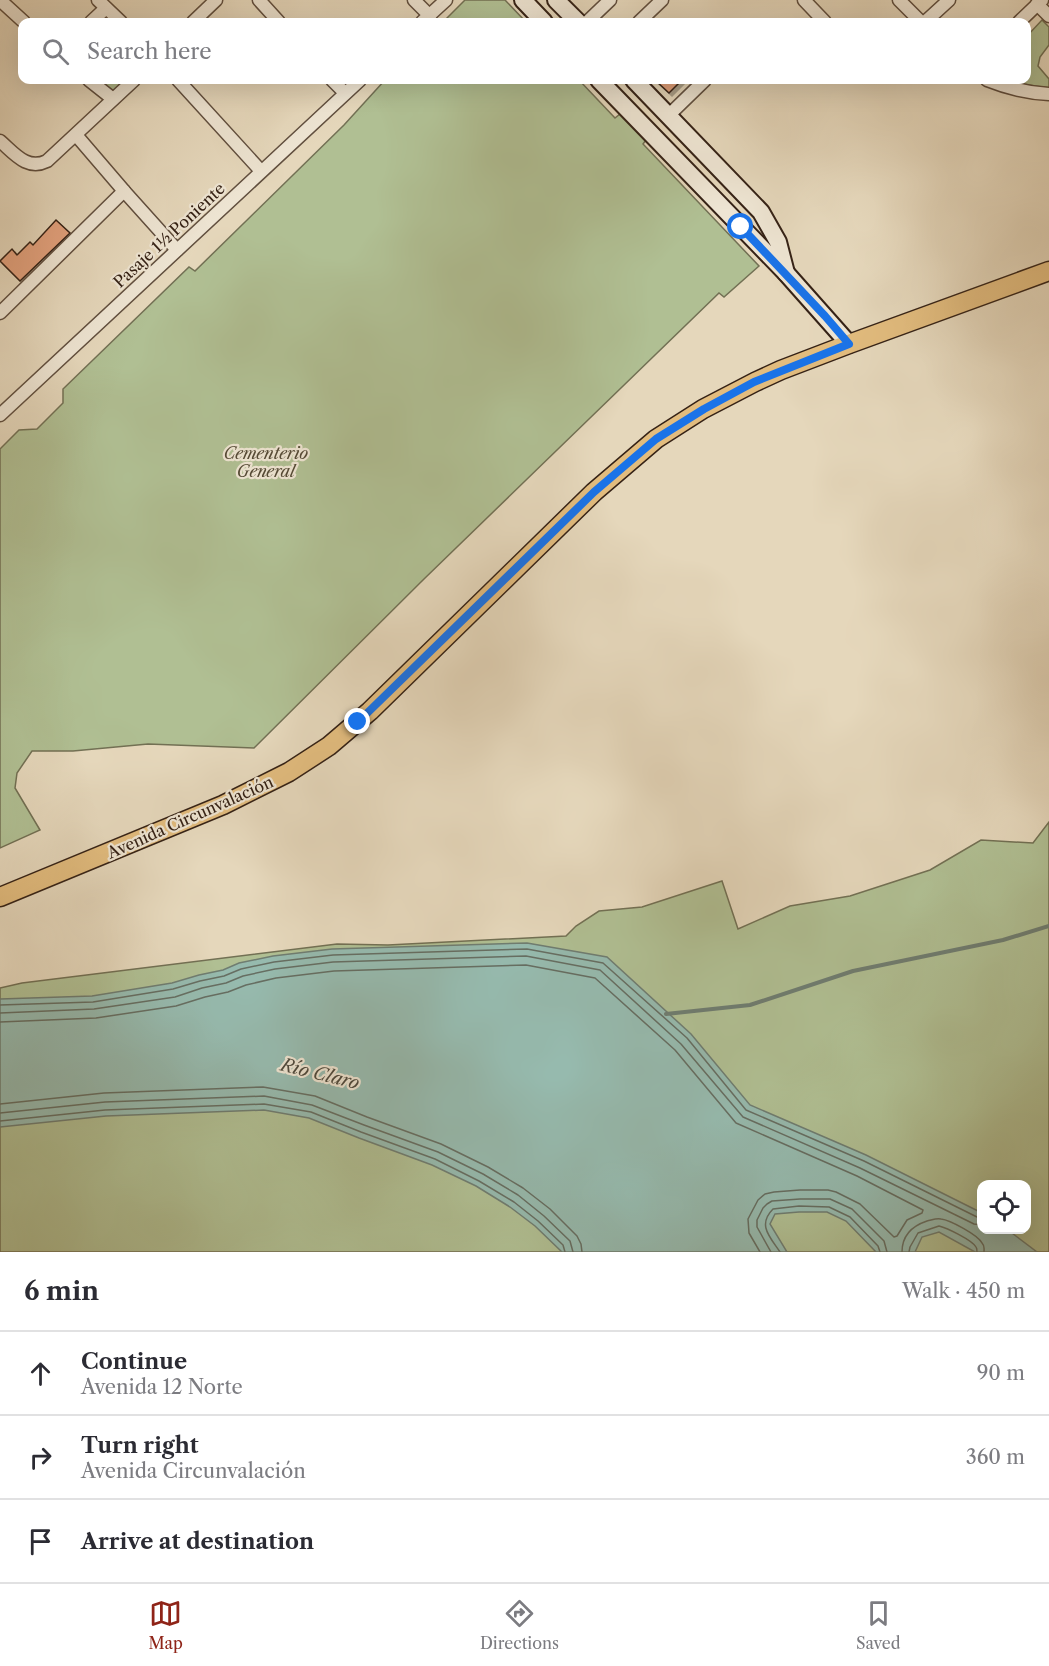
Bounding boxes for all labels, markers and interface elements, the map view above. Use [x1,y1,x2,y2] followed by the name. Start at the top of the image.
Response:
[18,18,1031,84] search box
[39,35,72,68] icon: search
[87,38,212,65] text: Search here
[109,178,229,292] street label: Pasaje 1½ Poniente
[727,213,753,239] route start
[224,443,308,481] park label: Cementerio General
[344,708,370,734] route end
[103,771,276,863] street label: Avenida Circunvalación
[277,1053,362,1094] water label: Río Claro
[977,1180,1031,1234] map controls
[977,1180,1031,1234] button: locate
[24,1275,99,1307] text: 6 min
[902,1279,1025,1303] text: Walk · 450 m
[81,1348,187,1375] text: Continue
[24,1357,57,1390] icon: ahead
[977,1361,1025,1385] text: 90 m
[81,1375,243,1399] text: Avenida 12 Norte
[81,1432,199,1459] text: Turn right
[24,1441,57,1474] icon: right
[966,1445,1025,1469] text: 360 m
[81,1459,306,1483] text: Avenida Circunvalación
[24,1525,57,1558] icon: arrive
[81,1528,314,1555] text: Arrive at destination
[149,1597,183,1653] tab: Map
[480,1597,559,1653] tab: Directions
[856,1597,900,1653] tab: Saved

